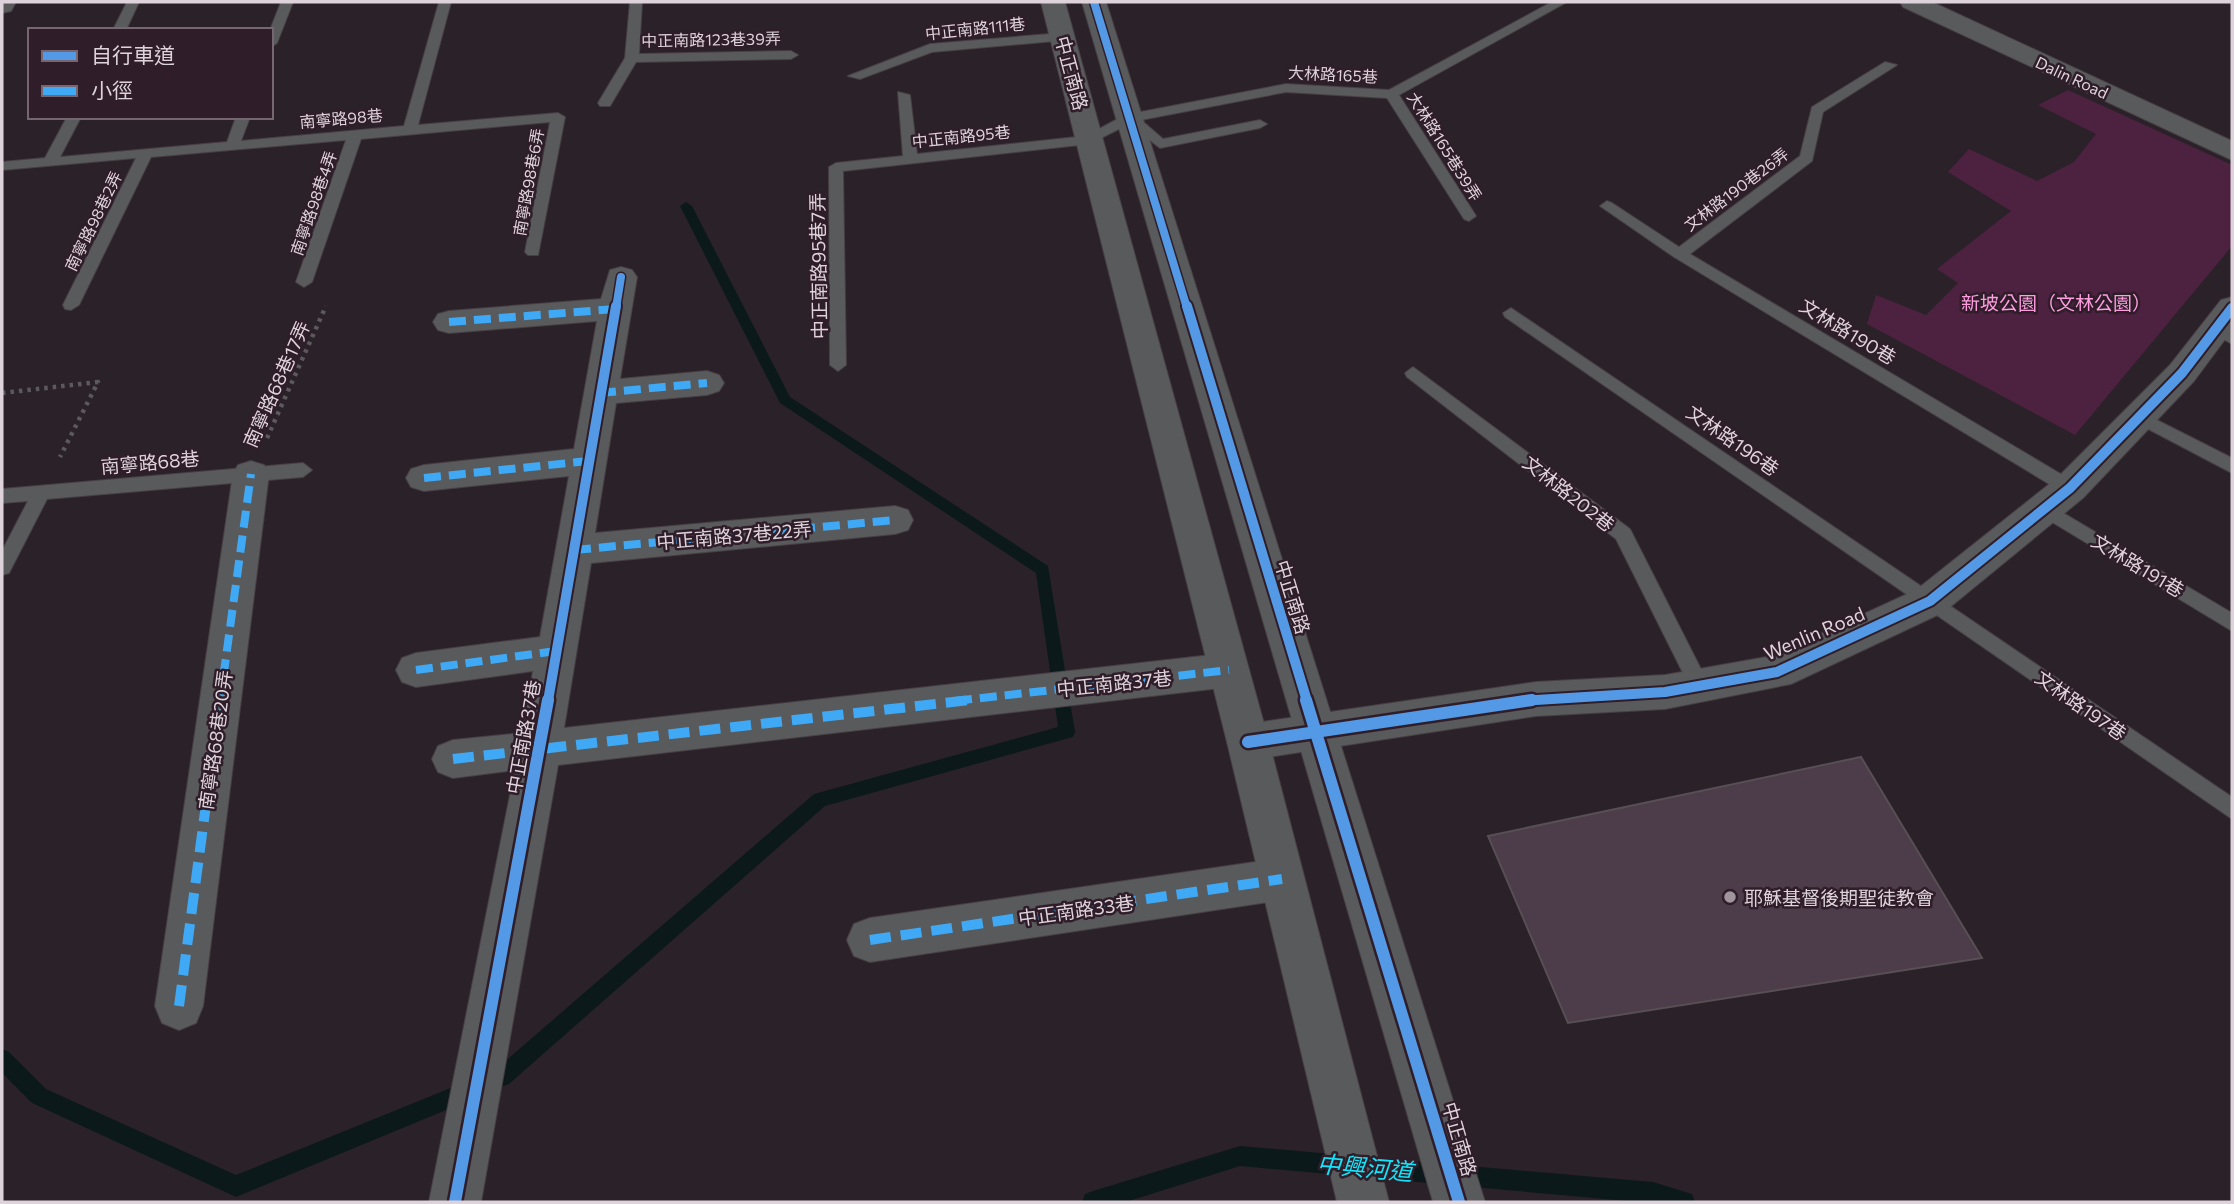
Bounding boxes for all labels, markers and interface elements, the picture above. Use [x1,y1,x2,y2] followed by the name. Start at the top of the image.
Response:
[924,13,1026,43] street label: 中正南路111巷
[28,28,273,119] legend
[641,28,781,50] street label: 中正南路123巷39弄
[1051,33,1093,113] street label: 中正南路
[91,42,175,67] text: 自行車道
[2033,52,2111,102] street label: Dalin Road
[1288,62,1378,86] street label: 大林路165巷
[91,77,133,102] text: 小徑
[1404,88,1486,204] street label: 大林路165巷39弄
[299,105,383,131] street label: 南寧路98巷
[911,121,1011,151] street label: 中正南路95巷
[509,127,547,237] street label: 南寧路98巷6弄
[1680,144,1792,234] street label: 文林路190巷26弄
[286,148,340,258] street label: 南寧路98巷4弄
[61,168,125,274] street label: 南寧路98巷2弄
[805,193,831,339] street label: 中正南路95巷7弄
[1961,291,2151,314] park label: 新坡公園（文林公園）
[1796,293,1900,369] street label: 文林路190巷
[238,317,314,451] street label: 南寧路68巷17弄
[1682,400,1784,480] street label: 文林路196巷
[100,446,200,478] street label: 南寧路68巷
[1519,450,1619,536] street label: 文林路202巷
[655,517,813,553] street label: 中正南路37巷22弄
[2088,528,2188,602] street label: 文林路191巷
[1271,557,1315,637] street label: 中正南路
[1760,601,1868,665] street label: Wenlin Road
[2031,665,2131,745] street label: 文林路197巷
[1055,666,1173,700] street label: 中正南路37巷
[194,669,236,811] street label: 南寧路68巷20弄
[502,678,544,796] street label: 中正南路37巷
[1744,886,1934,909] place label: 耶穌基督後期聖徒教會
[1722,889,1738,905] marker: 耶穌基督後期聖徒教會
[1017,890,1135,930] street label: 中正南路33巷
[1438,1099,1482,1179] street label: 中正南路
[1316,1148,1417,1186] water label: 中興河道

